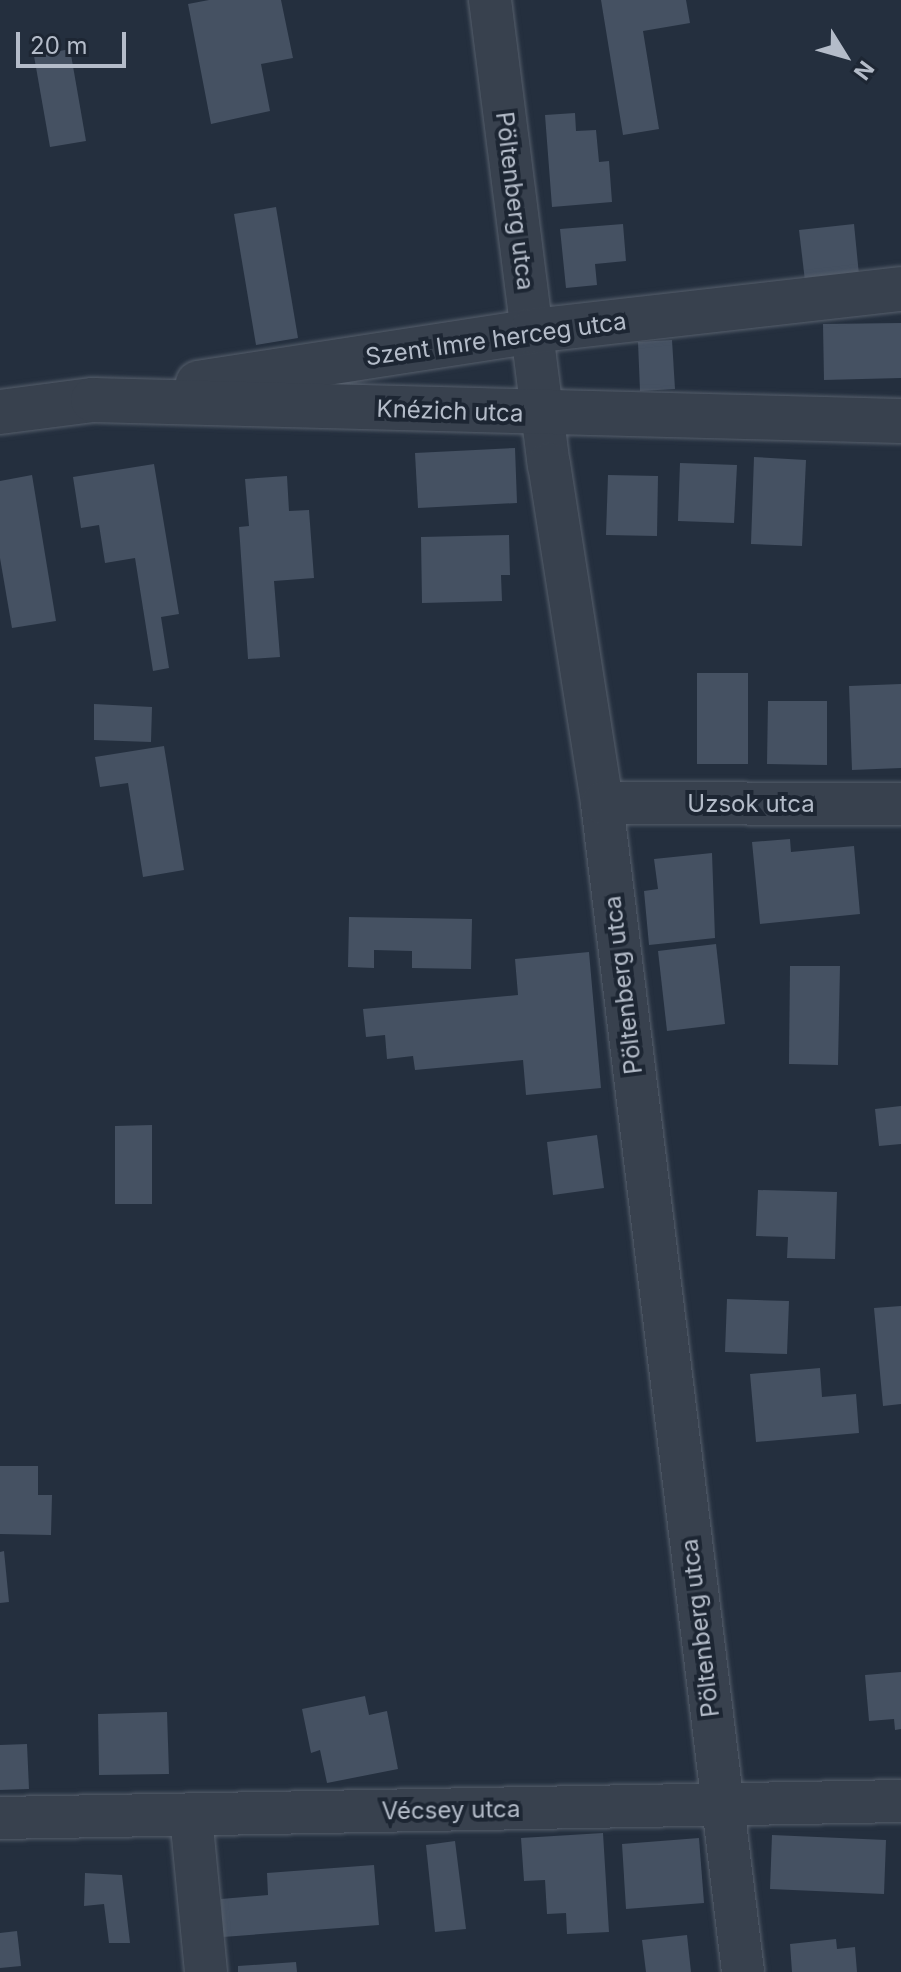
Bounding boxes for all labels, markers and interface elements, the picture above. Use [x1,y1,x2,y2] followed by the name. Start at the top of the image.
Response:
[20,16,130,66] scale bar
[805,16,885,96] north arrow
[30,31,88,60] text: 20 m
[849,56,880,85] text: N
[490,110,540,292] street label: Pöltenberg utca
[364,306,628,372] street label: Szent Imre herceg utca
[376,394,524,428] street label: Knézich utca
[687,790,815,818] street label: Uzsok utca
[598,894,648,1076] street label: Pöltenberg utca
[675,1537,725,1719] street label: Pöltenberg utca
[381,1794,521,1826] street label: Vécsey utca

